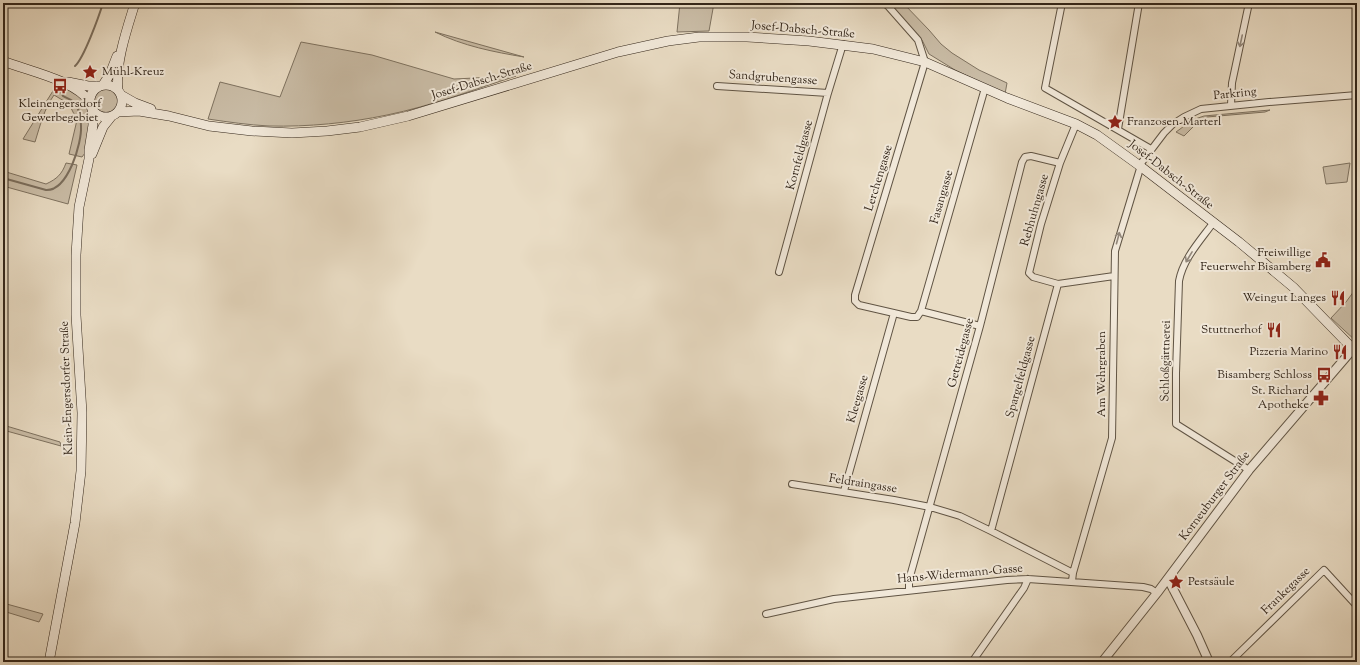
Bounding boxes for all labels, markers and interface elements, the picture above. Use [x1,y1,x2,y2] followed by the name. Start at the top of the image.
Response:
[749,16,856,44] street label: Josef-Dabsch-Straße
[1237,34,1245,47] one-way arrow
[429,57,535,105] street label: Josef-Dabsch-Straße
[81,63,99,81] place icon: Mühl-Kreuz
[102,63,165,81] place label: Mühl-Kreuz
[728,66,818,90] street label: Sandgrubengasse
[51,77,69,95] bus stop icon: Kleinengersdorf Gewerbegebiet
[1212,83,1258,105] street label: Parkring
[19,95,102,127] place label: Kleinengersdorf Gewerbegebiet
[1106,113,1124,131] place icon: Franzosen-Marterl
[1127,113,1222,131] place label: Franzosen-Marterl
[782,117,818,192] street label: Kornfeldgasse
[1124,135,1218,214] street label: Josef-Dabsch-Straße
[860,142,898,213] street label: Lerchengasse
[926,167,958,226] street label: Fasangasse
[1016,171,1054,248] street label: Rebhuhngasse
[1115,232,1122,245] one-way arrow
[1200,244,1311,276] place label: Freiwillige Feuerwehr Bisamberg
[1184,251,1192,263] one-way arrow
[1314,251,1332,269] public building icon: Freiwillige Feuerwehr Bisamberg
[1243,289,1326,307] place label: Weingut Langes
[1329,289,1347,307] restaurant icon: Weingut Langes
[943,316,979,390] street label: Getreidegasse
[1156,319,1176,402] street label: Schloßgärtnerei
[56,320,78,455] street label: Klein-Engersdorfer Straße
[1201,321,1263,339] place label: Stuttnerhof
[1265,321,1283,339] restaurant icon: Stuttnerhof
[1093,331,1111,417] street label: Am Wehrgraben
[1001,334,1041,420] street label: Spargelfeldgasse
[1249,343,1328,361] place label: Pizzeria Marino
[1331,343,1349,361] restaurant icon: Pizzeria Marino
[1217,366,1312,384] place label: Bisamberg Schloss
[1315,366,1333,384] bus stop icon: Bisamberg Schloss
[843,372,874,425] street label: Kleegasse
[1251,382,1309,414] place label: St. Richard Apotheke
[1312,389,1330,407] pharmacy icon: St. Richard Apotheke
[1175,447,1255,545] street label: Korneuburger Straße
[828,470,899,498] street label: Feldraingasse
[896,559,1024,588] street label: Hans-Widermann-Gasse
[1257,563,1315,619] street label: Frankegasse
[1167,573,1185,591] place icon: Pestsäule
[1188,573,1235,591] place label: Pestsäule

